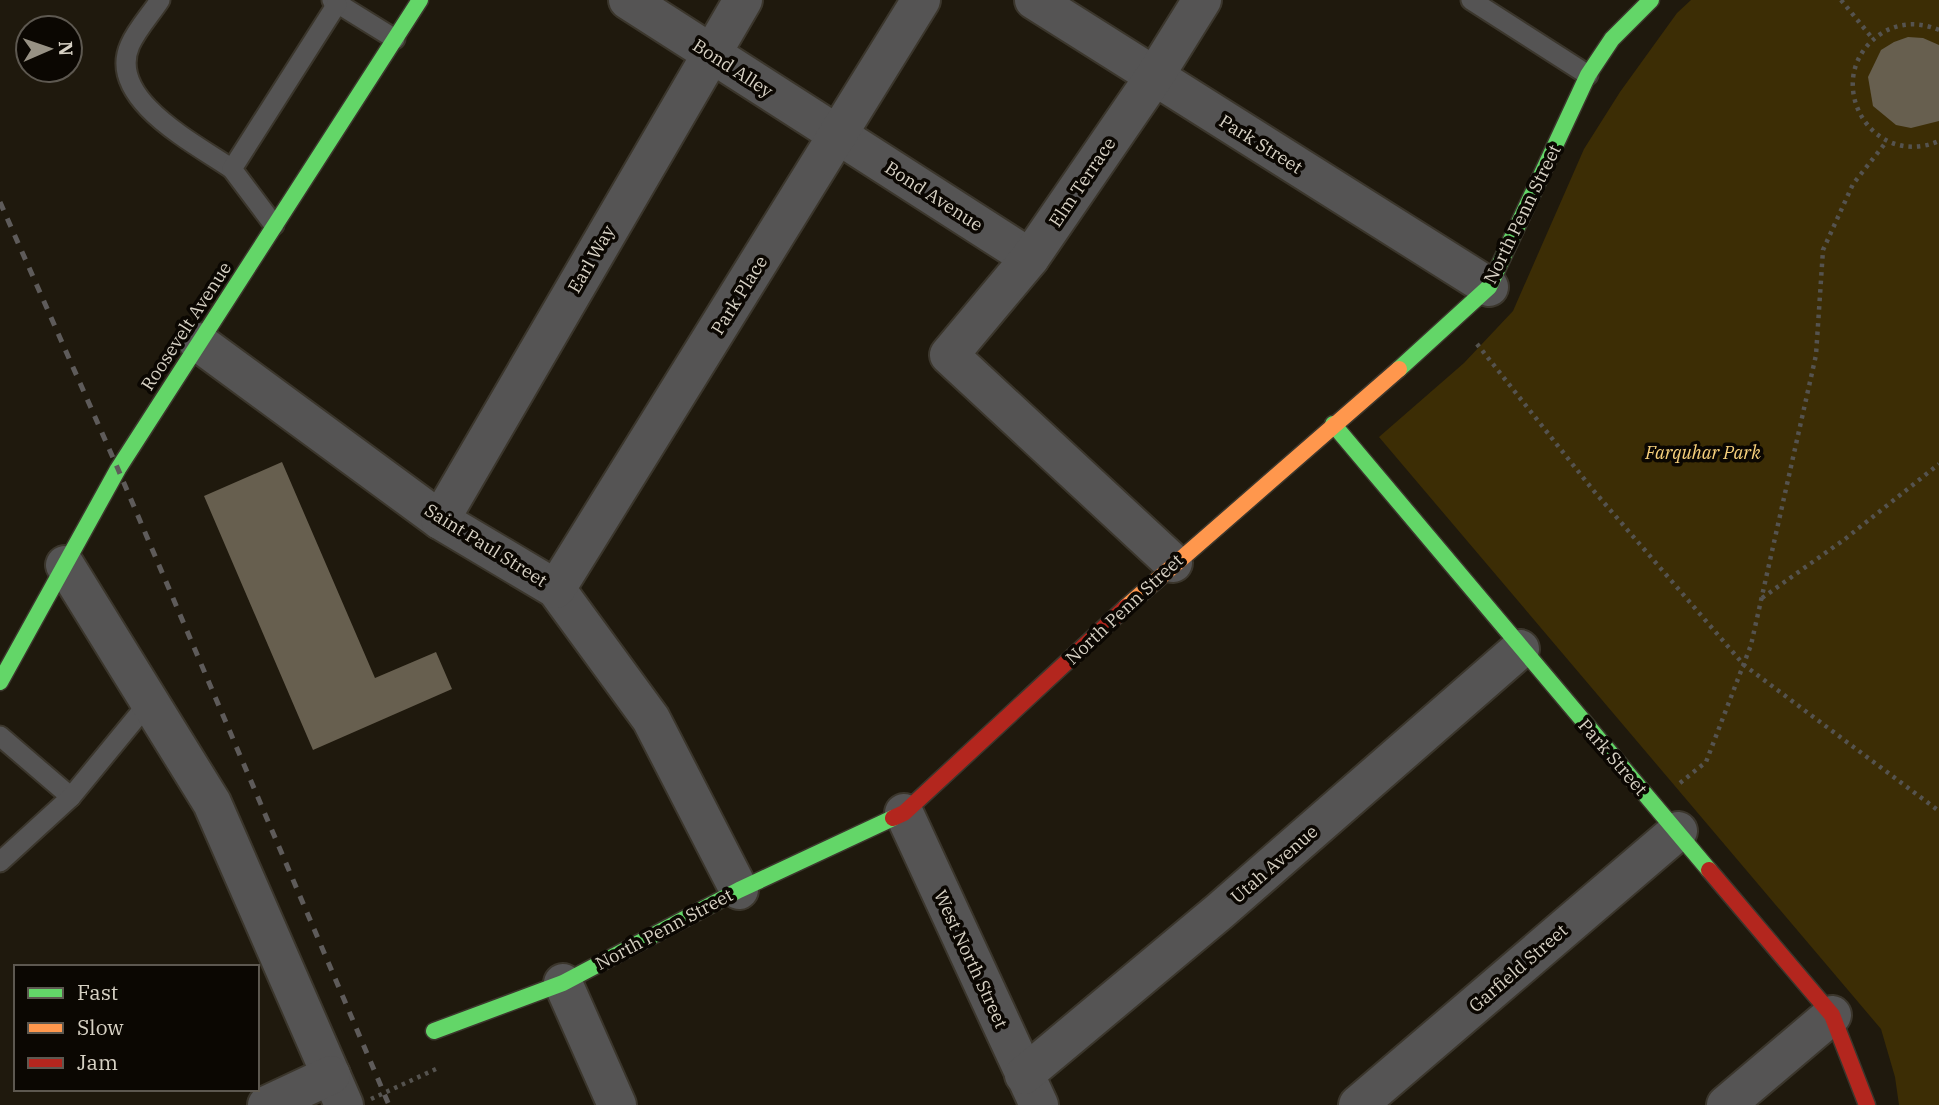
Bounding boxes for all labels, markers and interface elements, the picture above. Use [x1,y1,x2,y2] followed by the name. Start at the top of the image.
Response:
[14,14,84,84] north arrow
[689,34,778,103] street label: Bond Alley
[54,40,78,56] text: N
[1215,109,1307,179] street label: Park Street
[1044,133,1120,231] street label: Elm Terrace
[1478,141,1566,287] street label: North Penn Street
[881,156,987,236] street label: Bond Avenue
[562,221,620,297] street label: Earl Way
[706,251,772,339] street label: Park Place
[136,257,236,395] street label: Roosevelt Avenue
[1644,441,1761,464] park label: Farquhar Park
[420,498,552,592] street label: Saint Paul Street
[1060,549,1188,669] street label: North Penn Street
[1573,714,1653,800] street label: Park Street
[1226,820,1322,908] street label: Utah Avenue
[591,883,737,975] street label: North Penn Street
[929,886,1013,1032] street label: West North Street
[1464,919,1572,1017] street label: Garfield Street
[14,965,259,1091] legend
[77,978,118,1006] text: Fast
[77,1013,124,1041] text: Slow
[77,1048,118,1076] text: Jam

